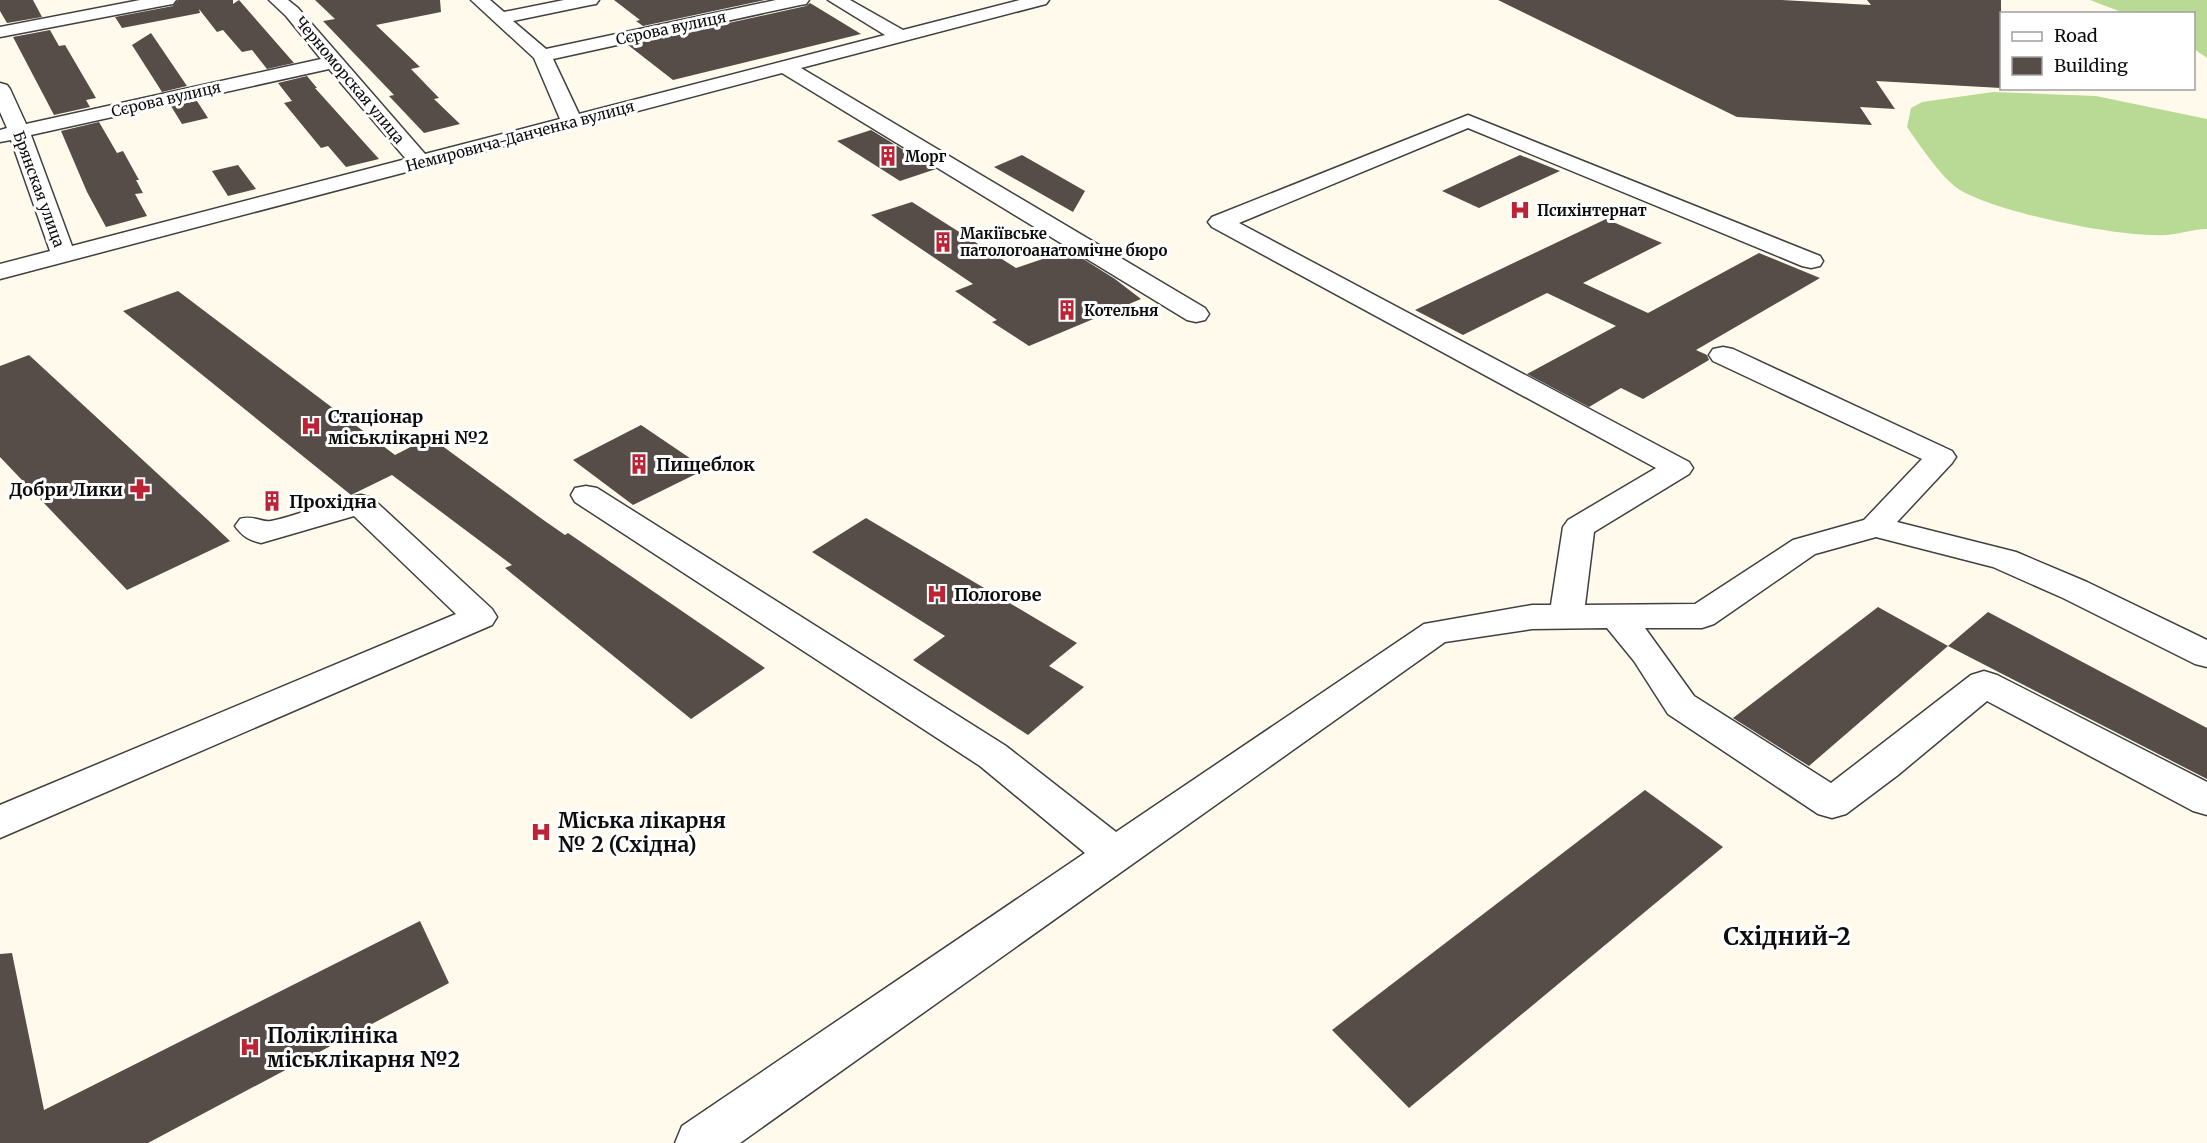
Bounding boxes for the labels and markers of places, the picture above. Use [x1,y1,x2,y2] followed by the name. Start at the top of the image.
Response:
[876,144,900,168] building icon: Морг
[905,147,946,166] place label: Морг
[1508,198,1532,222] hospital icon: Психінтернат
[1537,201,1647,220] place label: Психінтернат
[960,224,1167,260] place label: Макіївське патологоанатомічне бюро
[931,230,955,254] building icon: Макіївське патологоанатомічне бюро
[1055,298,1079,322] building icon: Котельня
[1084,301,1159,320] place label: Котельня
[328,405,488,449] place label: Стаціонар міськлікарні №2
[299,414,323,438] hospital icon: Стаціонар міськлікарні №2
[627,452,651,476] building icon: Пищеблок
[656,453,755,476] place label: Пищеблок
[128,477,152,501] pharmacy icon: Добри Лики
[9,478,123,501] place label: Добри Лики
[260,489,284,513] building icon: Прохідна
[289,490,377,513] place label: Прохідна
[925,582,949,606] hospital icon: Пологове
[954,583,1042,606] place label: Пологове
[558,807,726,858] place label: Міська лікарня № 2 (Східна)
[529,820,553,844] hospital icon: Міська лікарня № 2 (Східна)
[267,1022,460,1073] place label: Поліклініка міськлікарня №2
[238,1035,262,1059] hospital icon: Поліклініка міськлікарня №2

